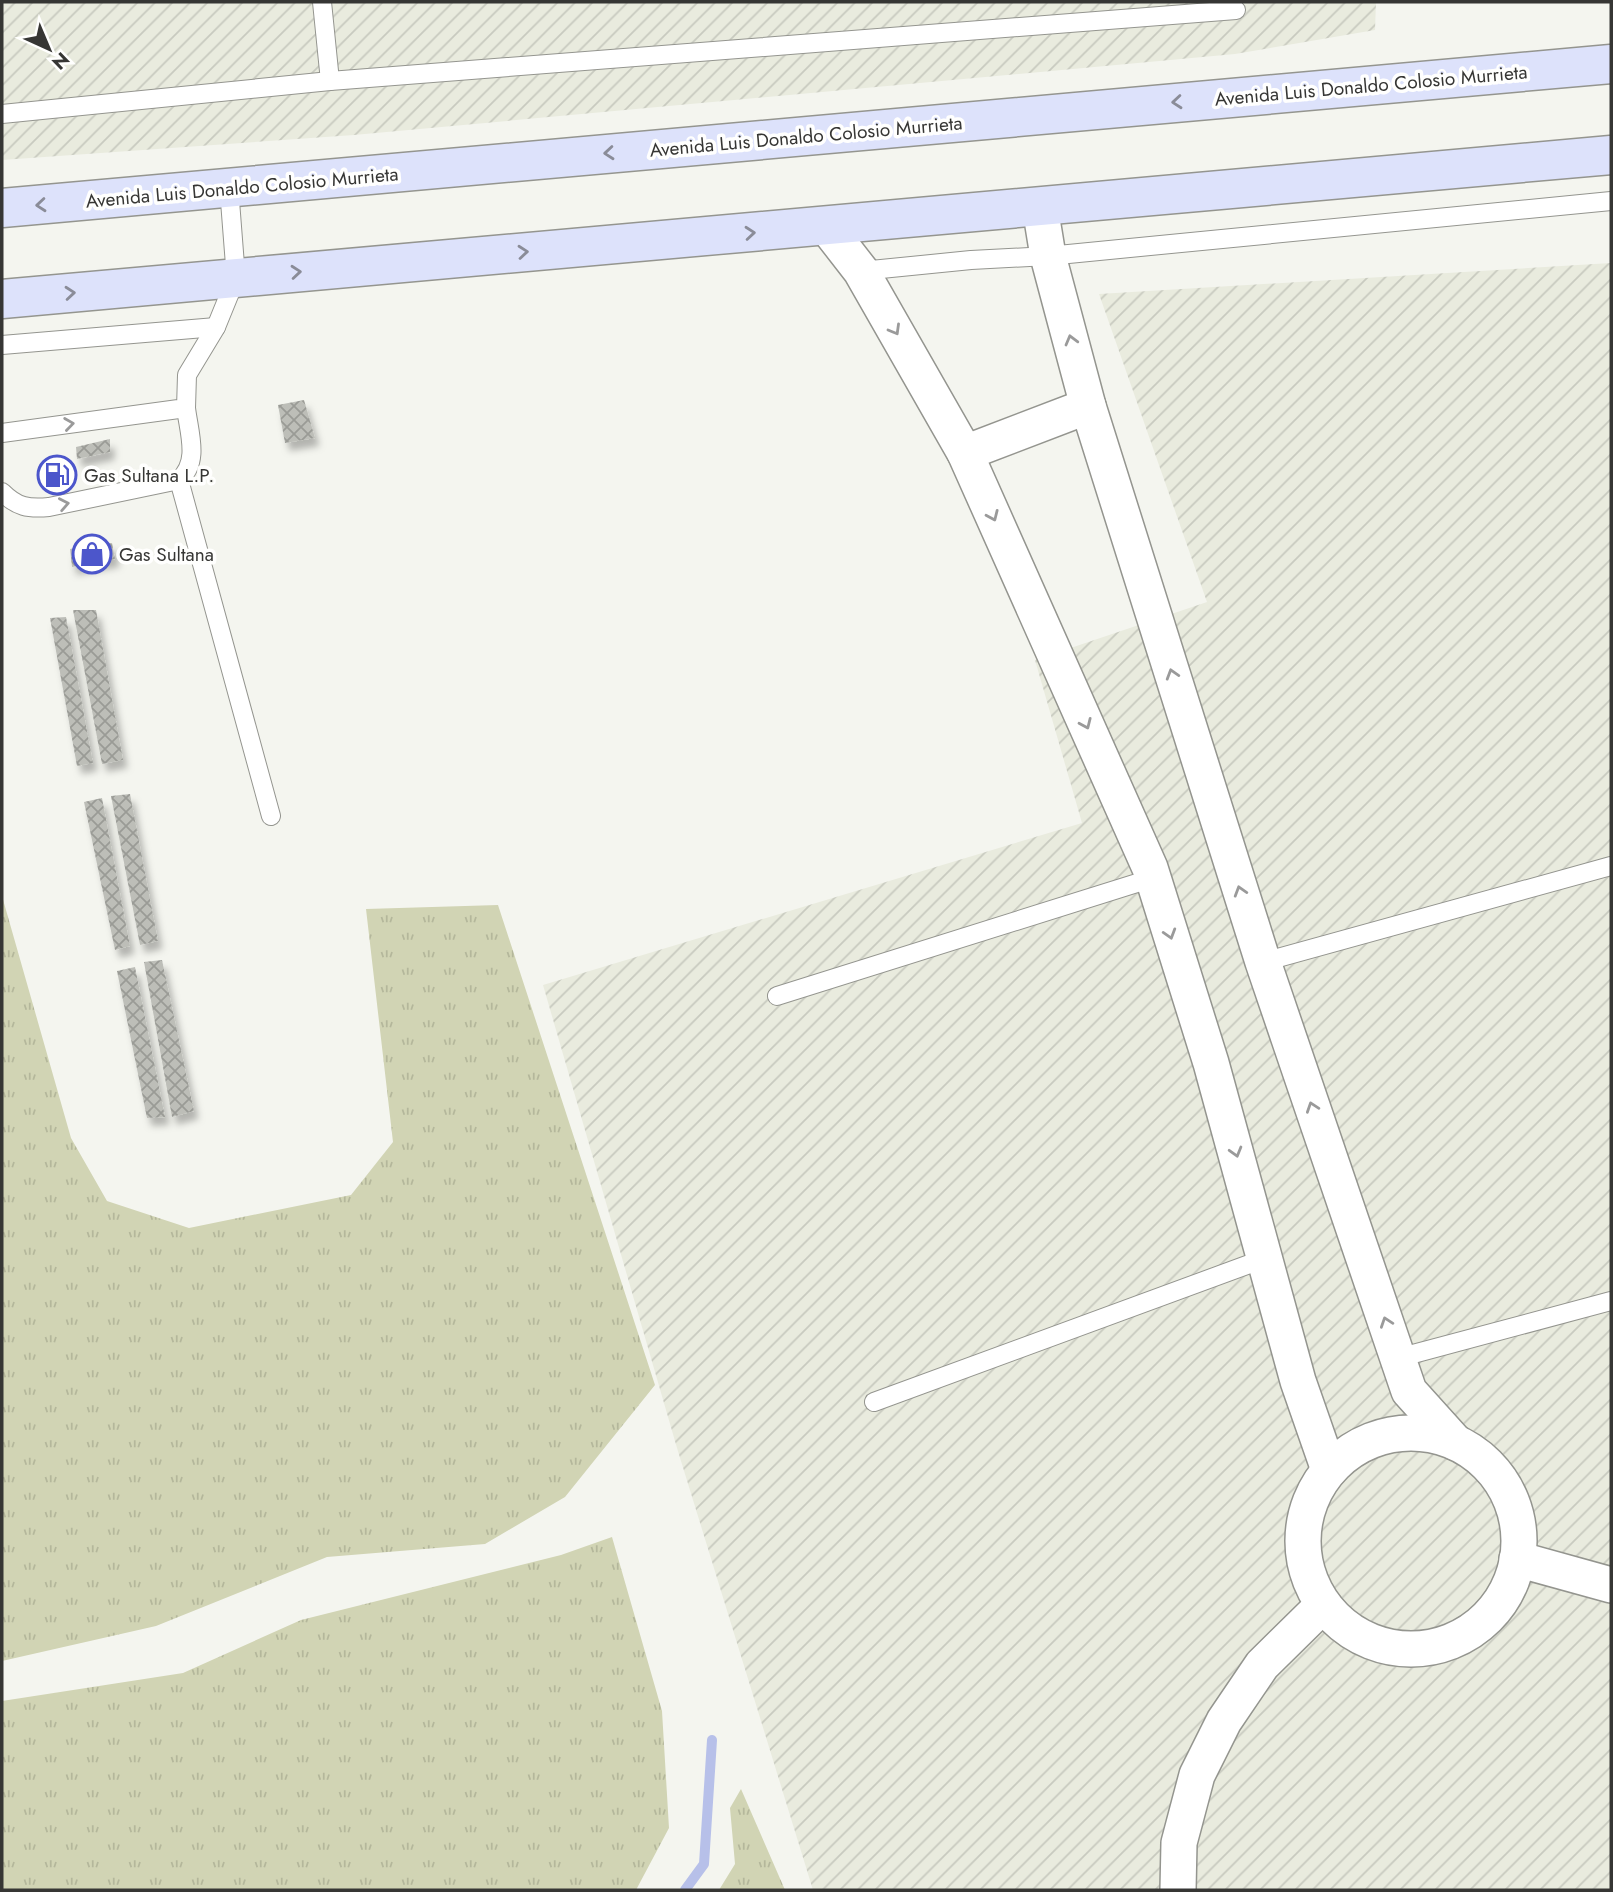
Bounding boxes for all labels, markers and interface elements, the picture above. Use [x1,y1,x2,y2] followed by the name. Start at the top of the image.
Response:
[14,14,84,84] north arrow
[46,46,75,76] text: N
[1214,58,1529,113] street label: Avenida Luis Donaldo Colosio Murrieta
[1171,94,1182,109] one-way arrow
[649,109,964,164] street label: Avenida Luis Donaldo Colosio Murrieta
[603,145,614,160] one-way arrow
[85,160,400,215] street label: Avenida Luis Donaldo Colosio Murrieta
[35,197,46,212] one-way arrow
[744,225,755,240] one-way arrow
[518,245,529,260] one-way arrow
[291,265,302,280] one-way arrow
[65,286,76,301] one-way arrow
[887,322,900,335] one-way arrow
[1064,334,1079,346] one-way arrow
[63,417,75,432] one-way arrow
[36,454,78,496] fuel station icon: Gas Sultana L.P.
[84,462,214,489] place label: Gas Sultana L.P.
[58,498,70,513] one-way arrow
[985,509,999,521] one-way arrow
[71,533,113,575] shop icon: Gas Sultana
[119,541,214,568] place label: Gas Sultana
[1166,668,1180,680] one-way arrow
[1078,716,1092,729] one-way arrow
[1233,885,1248,897] one-way arrow
[1162,928,1177,940] one-way arrow
[1306,1101,1320,1113] one-way arrow
[1228,1146,1242,1158] one-way arrow
[1380,1316,1394,1328] one-way arrow

